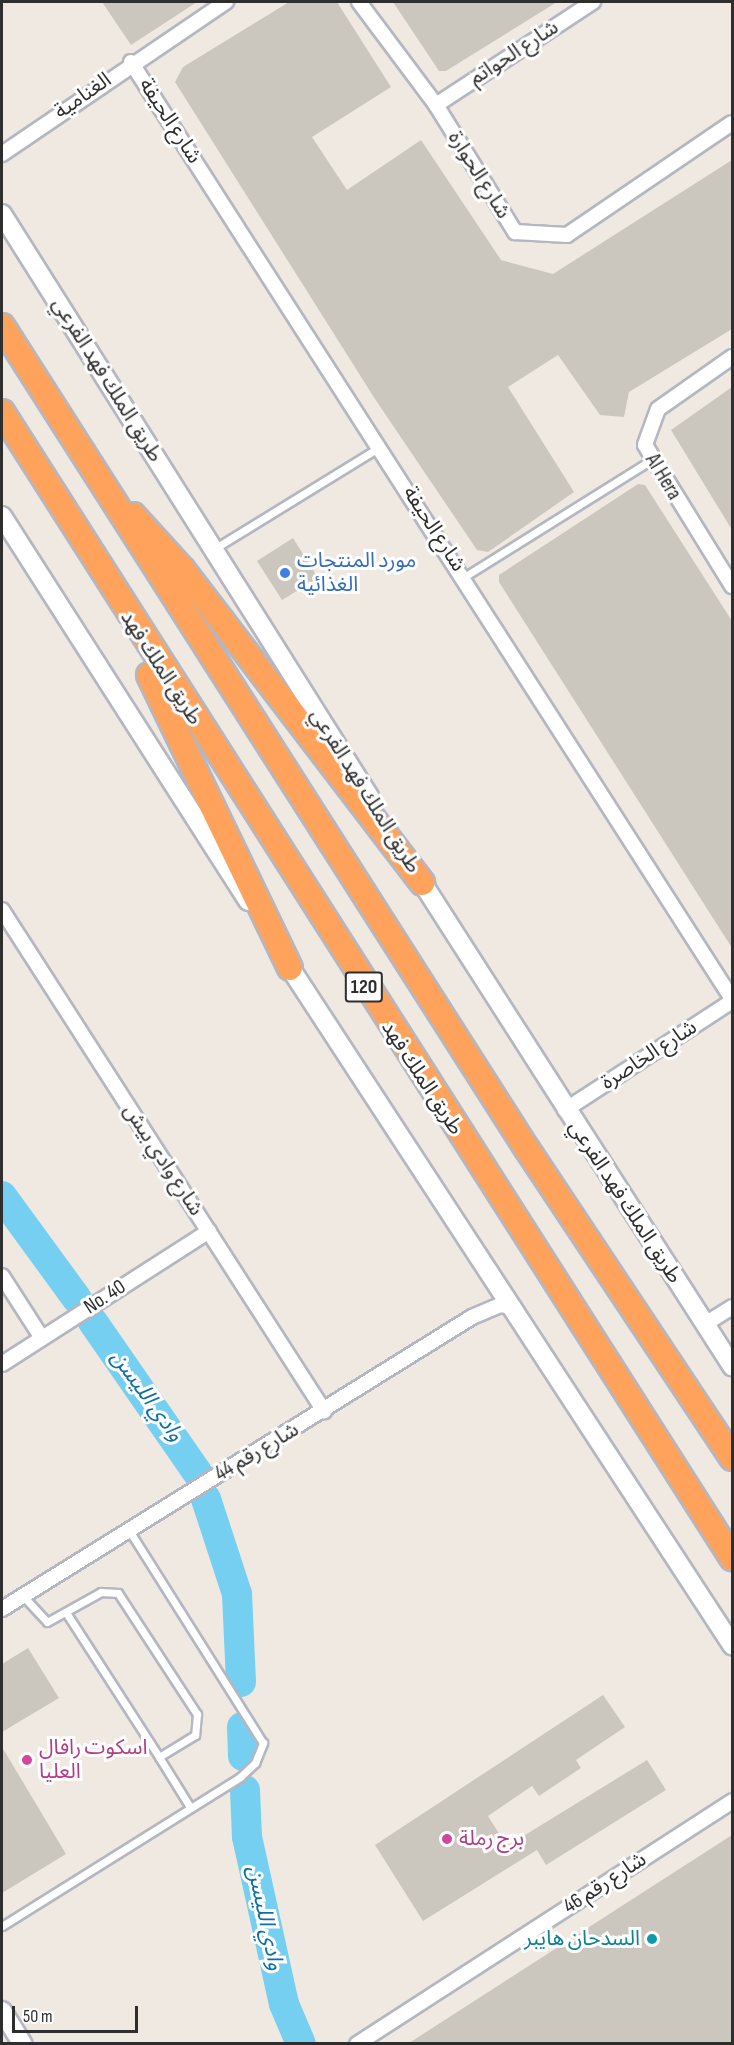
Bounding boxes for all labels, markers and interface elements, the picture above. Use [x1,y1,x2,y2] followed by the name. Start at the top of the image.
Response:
[465,15,563,91] street label: شارع الحواتم
[50,67,116,125] street label: الغنامية
[133,74,207,168] street label: شارع الحيفة
[442,127,516,223] street label: شارع الحوارة
[46,293,168,467] street label: طريق الملك فهد الفرعي
[639,449,687,505] street label: Al Hera
[397,482,471,576] street label: شارع الحيفة
[297,548,416,598] place label: مورد المنتجات الغذائية
[278,566,292,580] marker: مورد المنتجات الغذائية
[115,606,207,730] street label: طريق الملك فهد
[304,704,426,878] street label: طريق الملك فهد الفرعي
[344,970,384,1004] road number: 120
[596,1015,702,1095] street label: شارع الخاصرة
[376,1016,468,1140] street label: طريق الملك فهد
[118,1099,208,1221] street label: شارع وادي بيش
[563,1116,687,1288] street label: طريق الملك فهد الفرعي
[79,1274,131,1320] street label: No. 40
[105,1345,189,1447] water label: وادي الليسن
[210,1417,304,1487] street label: شارع رقم 44
[39,1735,148,1785] place label: اسكوت رافال العليا
[20,1753,34,1767] marker: اسكوت رافال العليا
[459,1826,524,1852] place label: برج رملة
[440,1832,454,1846] marker: برج رملة
[559,1847,651,1919] street label: شارع رقم 46
[241,1863,289,1973] water label: وادي الليسن
[524,1926,640,1952] place label: السدحان هايبر
[645,1932,659,1946] marker: السدحان هايبر
[15,1994,141,2032] scale bar
[23,2006,53,2027] text: 50 m

